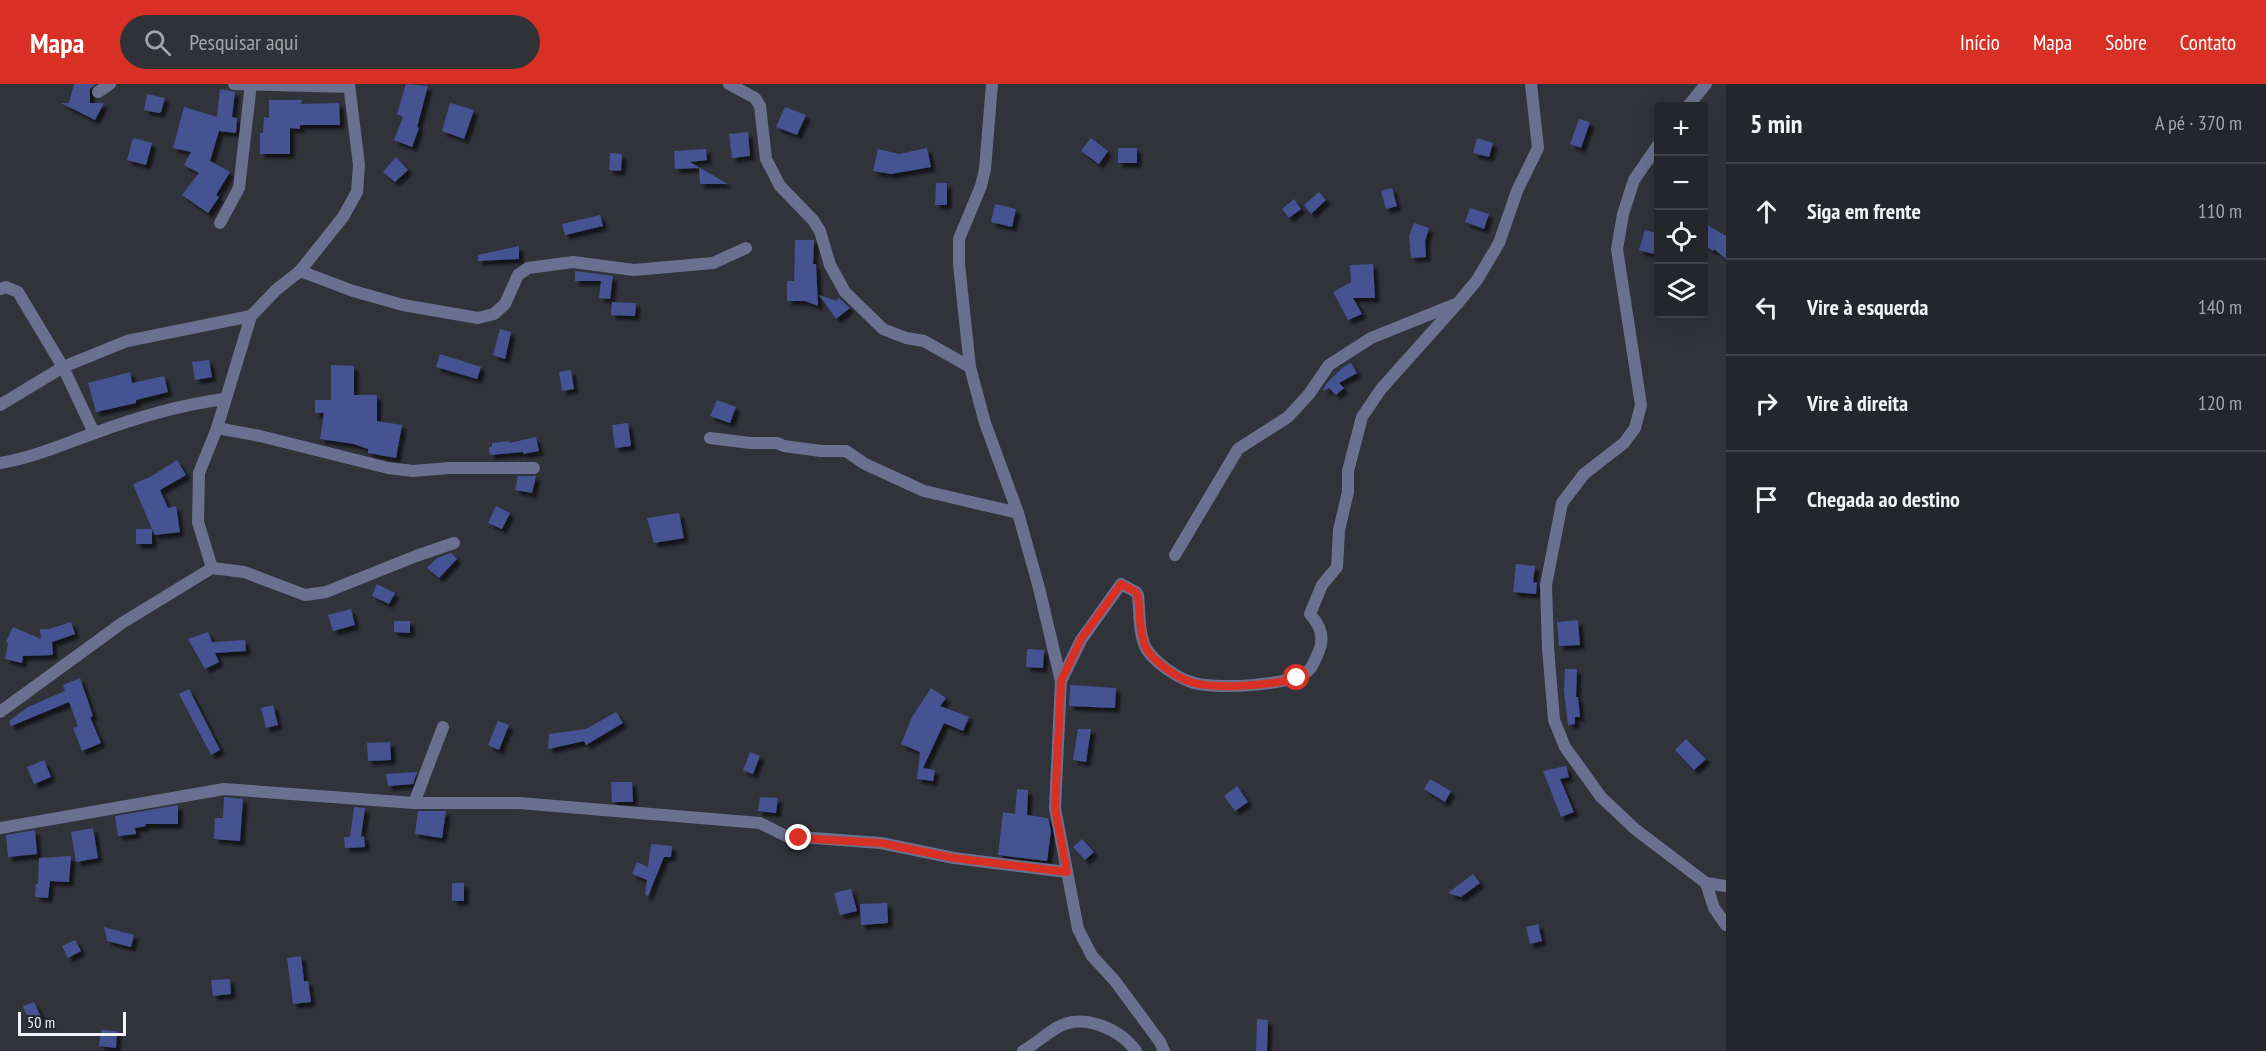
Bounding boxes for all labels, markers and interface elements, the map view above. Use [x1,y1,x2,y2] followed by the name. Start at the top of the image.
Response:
[120,15,540,69] search box
[30,24,84,61] text: Mapa
[141,26,174,59] icon: search
[189,28,298,56] text: Pesquisar aqui
[1960,29,2000,56] text: Início
[2033,29,2072,56] text: Mapa
[2105,29,2147,56] text: Sobre
[2180,29,2236,56] text: Contato
[1654,102,1708,318] map controls
[1654,102,1708,156] button: +
[1750,107,1803,140] text: 5 min
[2155,110,2242,136] text: A pé · 370 m
[1654,156,1708,210] button: −
[1750,195,1783,228] icon: ahead
[1807,197,1921,225] text: Siga em frente
[2198,198,2242,224] text: 110 m
[1654,210,1708,264] button: locate
[1654,264,1708,318] button: layers
[1750,291,1783,324] icon: left
[1807,293,1928,321] text: Vire à esquerda
[2198,294,2242,320] text: 140 m
[1750,387,1783,420] icon: right
[1807,389,1908,417] text: Vire à direita
[2198,390,2242,416] text: 120 m
[1750,483,1783,516] icon: arrive
[1807,485,1960,513] text: Chegada ao destino
[1283,664,1309,690] route start
[785,824,811,850] route end
[18,1009,126,1036] scale bar
[27,1012,55,1032] text: 50 m

